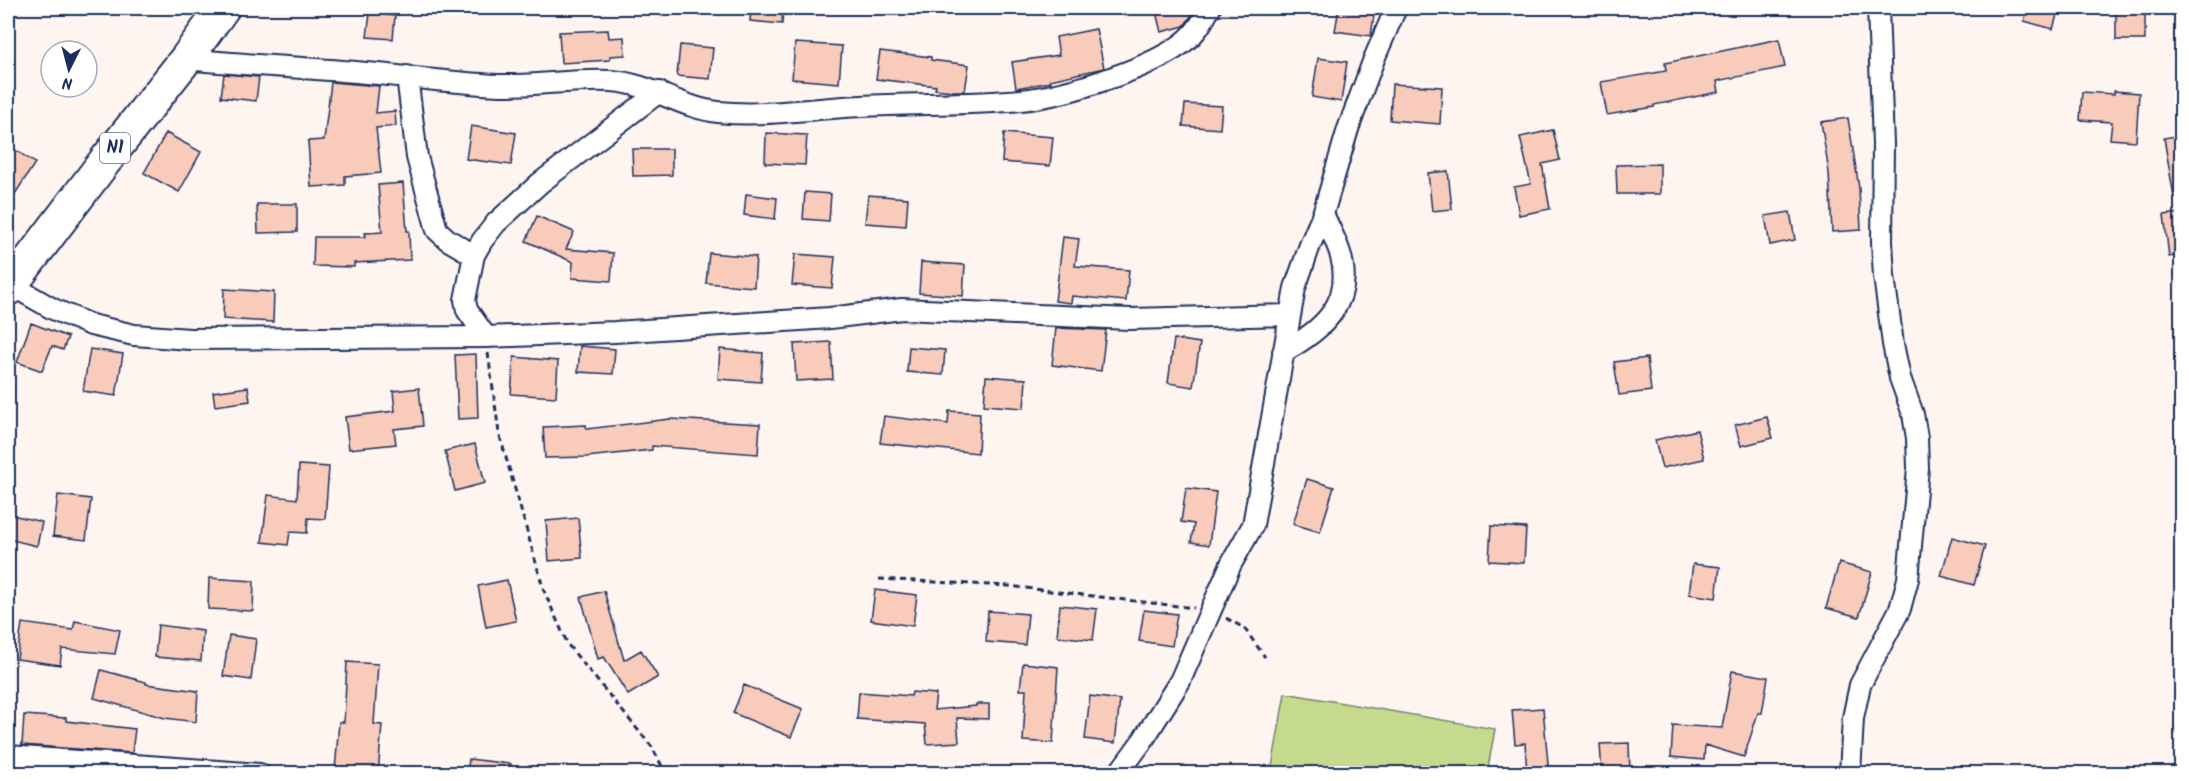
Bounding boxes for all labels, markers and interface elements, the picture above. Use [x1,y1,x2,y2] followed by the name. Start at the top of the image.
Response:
[39,39,99,99] north arrow
[61,69,74,95] text: N
[100,133,130,163] road number: N1

